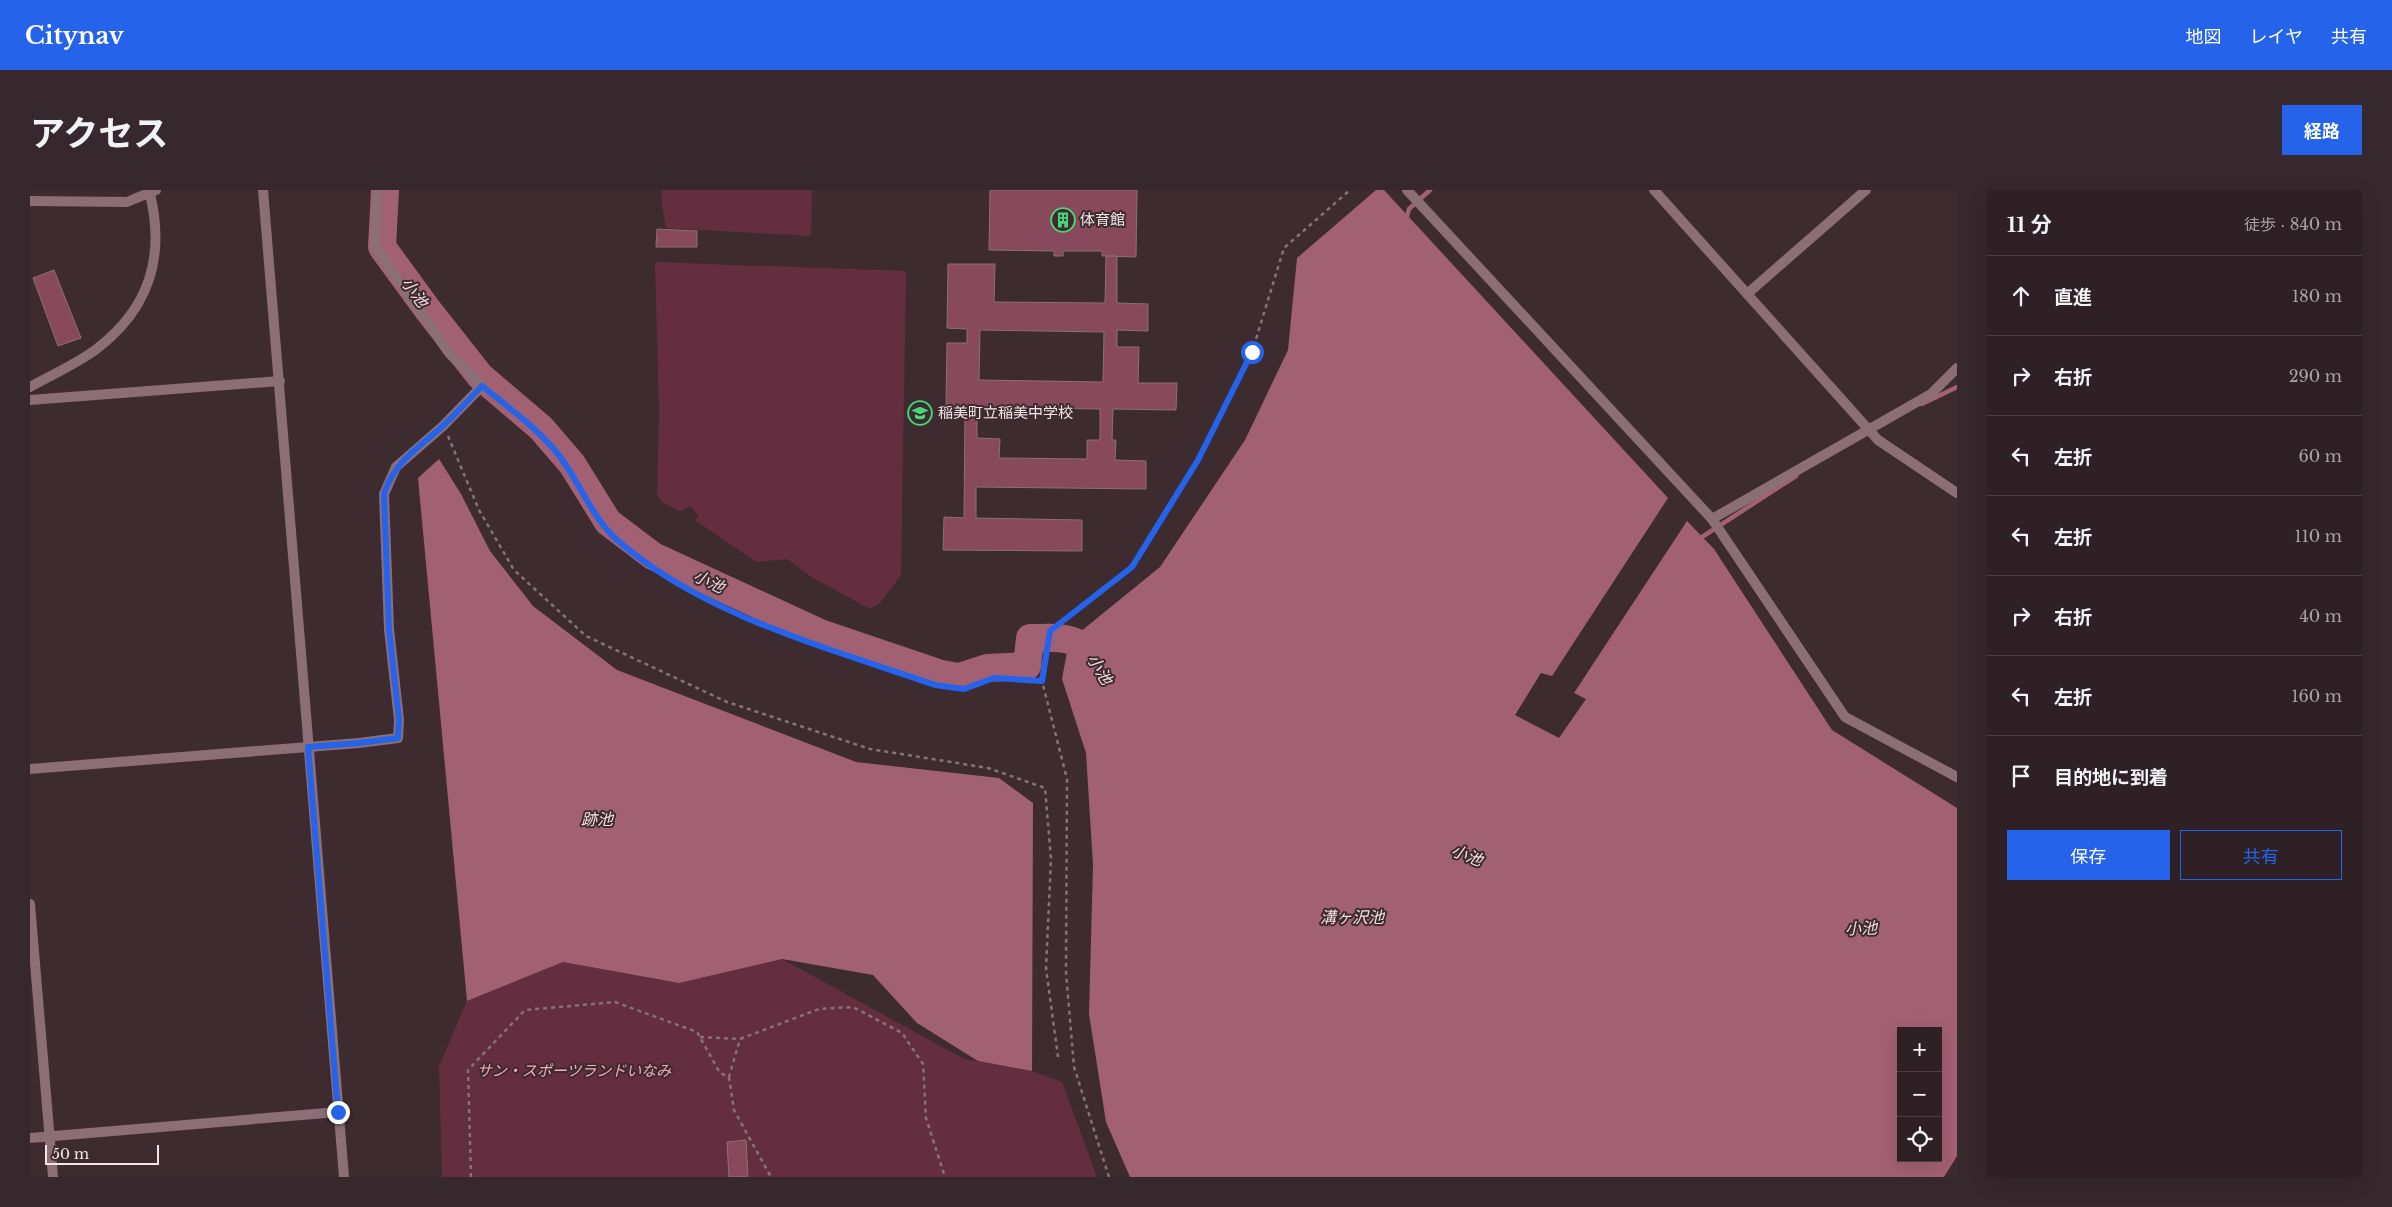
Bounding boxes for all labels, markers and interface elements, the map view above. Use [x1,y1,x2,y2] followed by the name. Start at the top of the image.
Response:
[25,21,124,50] text: Citynav
[2186,26,2222,48] text: 地図
[2250,26,2303,48] text: レイヤ
[2331,26,2367,48] text: 共有
[2282,105,2362,155] button: 経路
[30,112,168,155] text: アクセス
[1050,207,1076,233] building icon: 体育館
[1080,210,1125,229] place label: 体育館
[2007,212,2052,238] text: 11 分
[2244,214,2342,234] text: 徒歩 · 840 m
[398,273,434,312] water label: 小池
[2007,282,2035,310] icon: ahead
[2054,286,2092,309] text: 直進
[2292,286,2342,306] text: 180 m
[1241,341,1264,364] route start
[2007,362,2035,390] icon: right
[2054,366,2092,389] text: 右折
[2289,366,2342,386] text: 290 m
[907,400,933,426] school or university icon: 稲美町立稲美中学校
[938,403,1073,422] place label: 稲美町立稲美中学校
[2007,442,2035,470] icon: left
[2054,446,2092,469] text: 左折
[2299,446,2342,466] text: 60 m
[2007,522,2035,550] icon: left
[2054,526,2092,549] text: 左折
[2295,526,2342,546] text: 110 m
[690,565,730,598] water label: 小池
[2007,602,2035,630] icon: right
[2054,606,2092,629] text: 右折
[2299,606,2342,626] text: 40 m
[1083,650,1118,690] water label: 小池
[2007,682,2035,710] icon: left
[2054,686,2092,709] text: 左折
[2291,686,2342,706] text: 160 m
[2007,762,2035,790] icon: arrive
[2054,766,2168,789] text: 目的地に到着
[581,809,615,829] water label: 跡池
[2007,830,2170,880] button: 保存
[2180,830,2342,880] button: 共有
[1448,840,1487,871] water label: 小池
[1320,907,1386,927] water label: 溝ヶ沢池
[1845,917,1879,939] water label: 小池
[1897,1027,1942,1162] map controls
[1897,1027,1942,1072] button: +
[477,1061,672,1080] park label: サン・スポーツランドいなみ
[1897,1072,1942,1117] button: −
[327,1101,350,1124] route end
[1897,1117,1942,1162] button: locate
[45,1142,159,1165] scale bar
[52,1145,89,1163] text: 50 m

